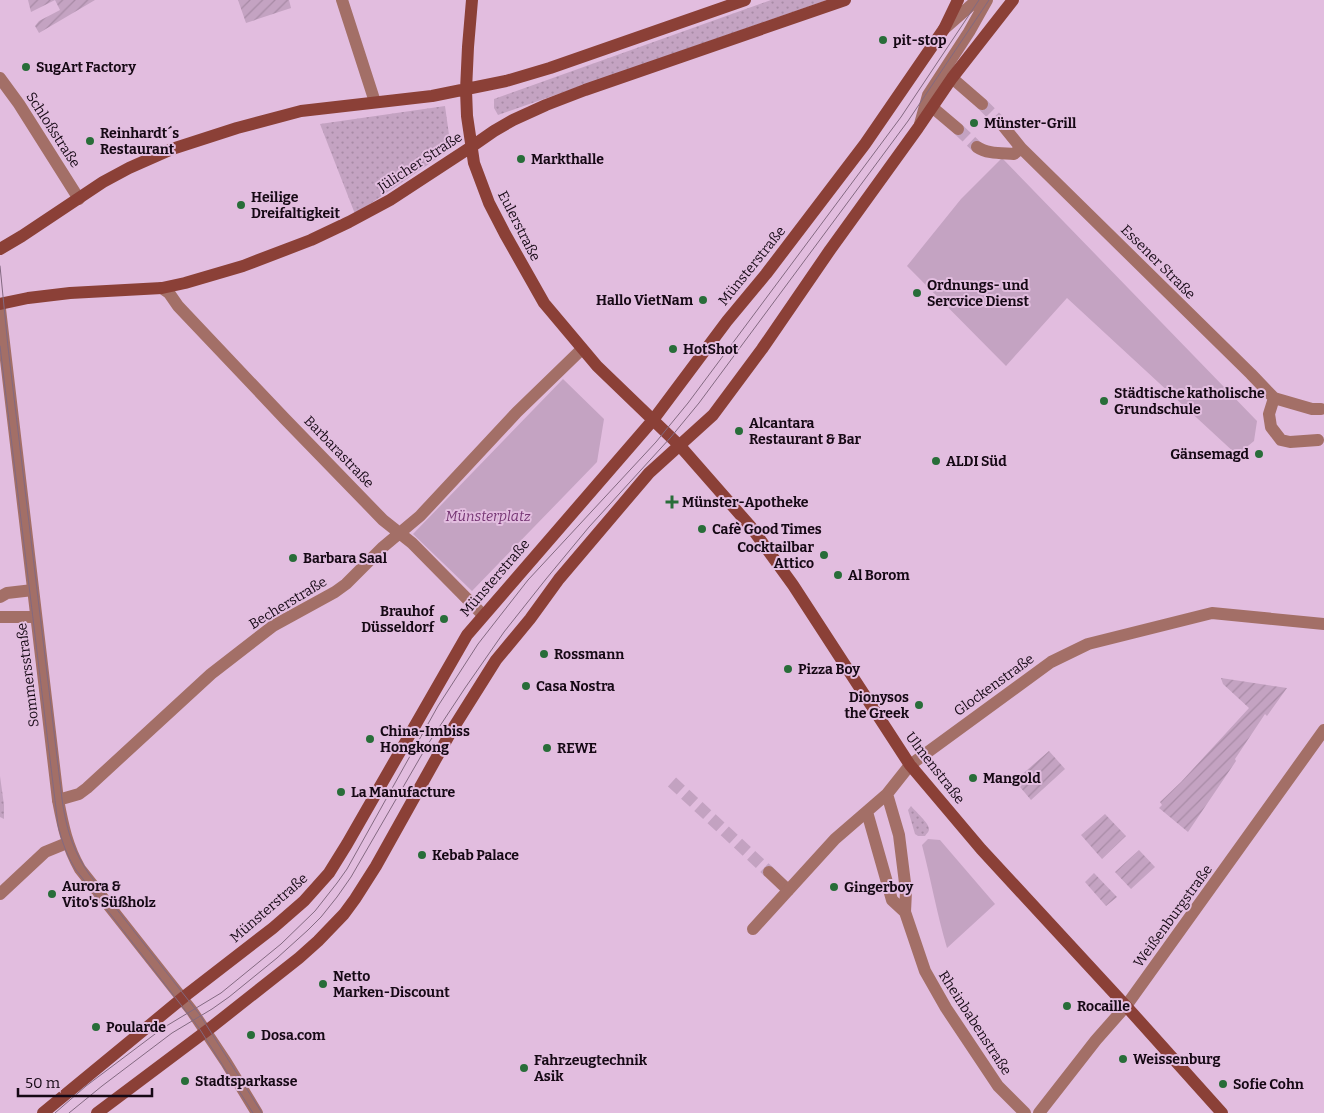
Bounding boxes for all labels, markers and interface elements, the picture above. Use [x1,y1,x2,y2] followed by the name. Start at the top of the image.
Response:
[893,32,947,49] place label: pit-stop
[877,34,889,46] marker: pit-stop
[36,59,136,76] place label: SugArt Factory
[20,61,32,73] marker: SugArt Factory
[22,89,84,171] street label: Schloßstraße
[984,115,1077,132] place label: Münster-Grill
[968,117,980,129] marker: Münster-Grill
[100,125,179,158] place label: Reinhardt´s Restaurant
[374,128,465,196] street label: Jülicher Straße
[84,135,96,147] marker: Reinhardt´s Restaurant
[531,151,604,168] place label: Markthalle
[515,153,527,165] marker: Markthalle
[494,188,544,264] street label: Eulerstraße
[251,189,341,222] place label: Heilige Dreifaltigkeit
[235,199,247,211] marker: Heilige Dreifaltigkeit
[1117,221,1199,303] street label: Essener Straße
[715,223,789,309] street label: Münsterstraße
[927,277,1029,310] place label: Ordnungs- und Sercvice Dienst
[911,287,923,299] marker: Ordnungs- und Sercvice Dienst
[596,292,694,309] place label: Hallo VietNam
[697,294,709,306] marker: Hallo VietNam
[683,341,739,358] place label: HotShot
[667,343,679,355] marker: HotShot
[1114,385,1265,418] place label: Städtische katholische Grundschule
[1098,395,1110,407] marker: Städtische katholische Grundschule
[300,413,378,491] street label: Barbarastraße
[749,415,862,448] place label: Alcantara Restaurant & Bar
[733,425,745,437] marker: Alcantara Restaurant & Bar
[1170,446,1250,463] place label: Gänsemagd
[1253,448,1265,460] marker: Gänsemagd
[946,453,1007,470] place label: ALDI Süd
[930,455,942,467] marker: ALDI Süd
[682,494,809,511] place label: Münster-Apotheke
[666,496,678,508] marker: Münster-Apotheke
[446,508,531,525] park label: Münsterplatz
[712,521,822,538] place label: Cafè Good Times
[696,523,708,535] marker: Cafè Good Times
[457,536,533,620] street label: Münsterstraße
[737,539,814,572] place label: Cocktailbar Attico
[818,549,830,561] marker: Cocktailbar Attico
[303,550,388,567] place label: Barbara Saal
[287,552,299,564] marker: Barbara Saal
[848,567,910,584] place label: Al Borom
[832,569,844,581] marker: Al Borom
[246,573,330,633] street label: Becherstraße
[361,603,435,636] place label: Brauhof Düsseldorf
[438,613,450,625] marker: Brauhof Düsseldorf
[13,622,43,728] street label: Sommersstraße
[554,646,624,663] place label: Rossmann
[538,648,550,660] marker: Rossmann
[951,650,1037,720] street label: Glockenstraße
[798,661,860,678] place label: Pizza Boy
[782,663,794,675] marker: Pizza Boy
[536,678,615,695] place label: Casa Nostra
[520,680,532,692] marker: Casa Nostra
[844,689,910,722] place label: Dionysos the Greek
[913,699,925,711] marker: Dionysos the Greek
[380,723,470,756] place label: China-Imbiss Hongkong
[902,729,968,807] street label: Ulmenstraße
[364,733,376,745] marker: China-Imbiss Hongkong
[557,740,597,757] place label: REWE
[541,742,553,754] marker: REWE
[983,770,1041,787] place label: Mangold
[967,772,979,784] marker: Mangold
[351,784,456,801] place label: La Manufacture
[335,786,347,798] marker: La Manufacture
[432,847,519,864] place label: Kebab Palace
[416,849,428,861] marker: Kebab Palace
[1130,861,1216,971] street label: Weißenburgstraße
[227,870,311,946] street label: Münsterstraße
[62,878,156,911] place label: Aurora & Vito's Süßholz
[844,879,913,896] place label: Gingerboy
[828,881,840,893] marker: Gingerboy
[46,888,58,900] marker: Aurora & Vito's Süßholz
[333,968,450,1001] place label: Netto Marken-Discount
[935,968,1015,1078] street label: Rheinbabenstraße
[317,978,329,990] marker: Netto Marken-Discount
[1077,998,1130,1015] place label: Rocaille
[1061,1000,1073,1012] marker: Rocaille
[106,1019,166,1036] place label: Poularde
[90,1021,102,1033] marker: Poularde
[261,1027,326,1044] place label: Dosa.com
[245,1029,257,1041] marker: Dosa.com
[1133,1051,1221,1068] place label: Weissenburg
[534,1052,648,1085] place label: Fahrzeugtechnik Asik
[1117,1053,1129,1065] marker: Weissenburg
[518,1062,530,1074] marker: Fahrzeugtechnik Asik
[18,1066,151,1098] scale bar
[195,1073,298,1090] place label: Stadtsparkasse
[25,1074,61,1092] text: 50 m
[179,1075,191,1087] marker: Stadtsparkasse
[1233,1076,1304,1093] place label: Sofie Cohn
[1217,1078,1229,1090] marker: Sofie Cohn

